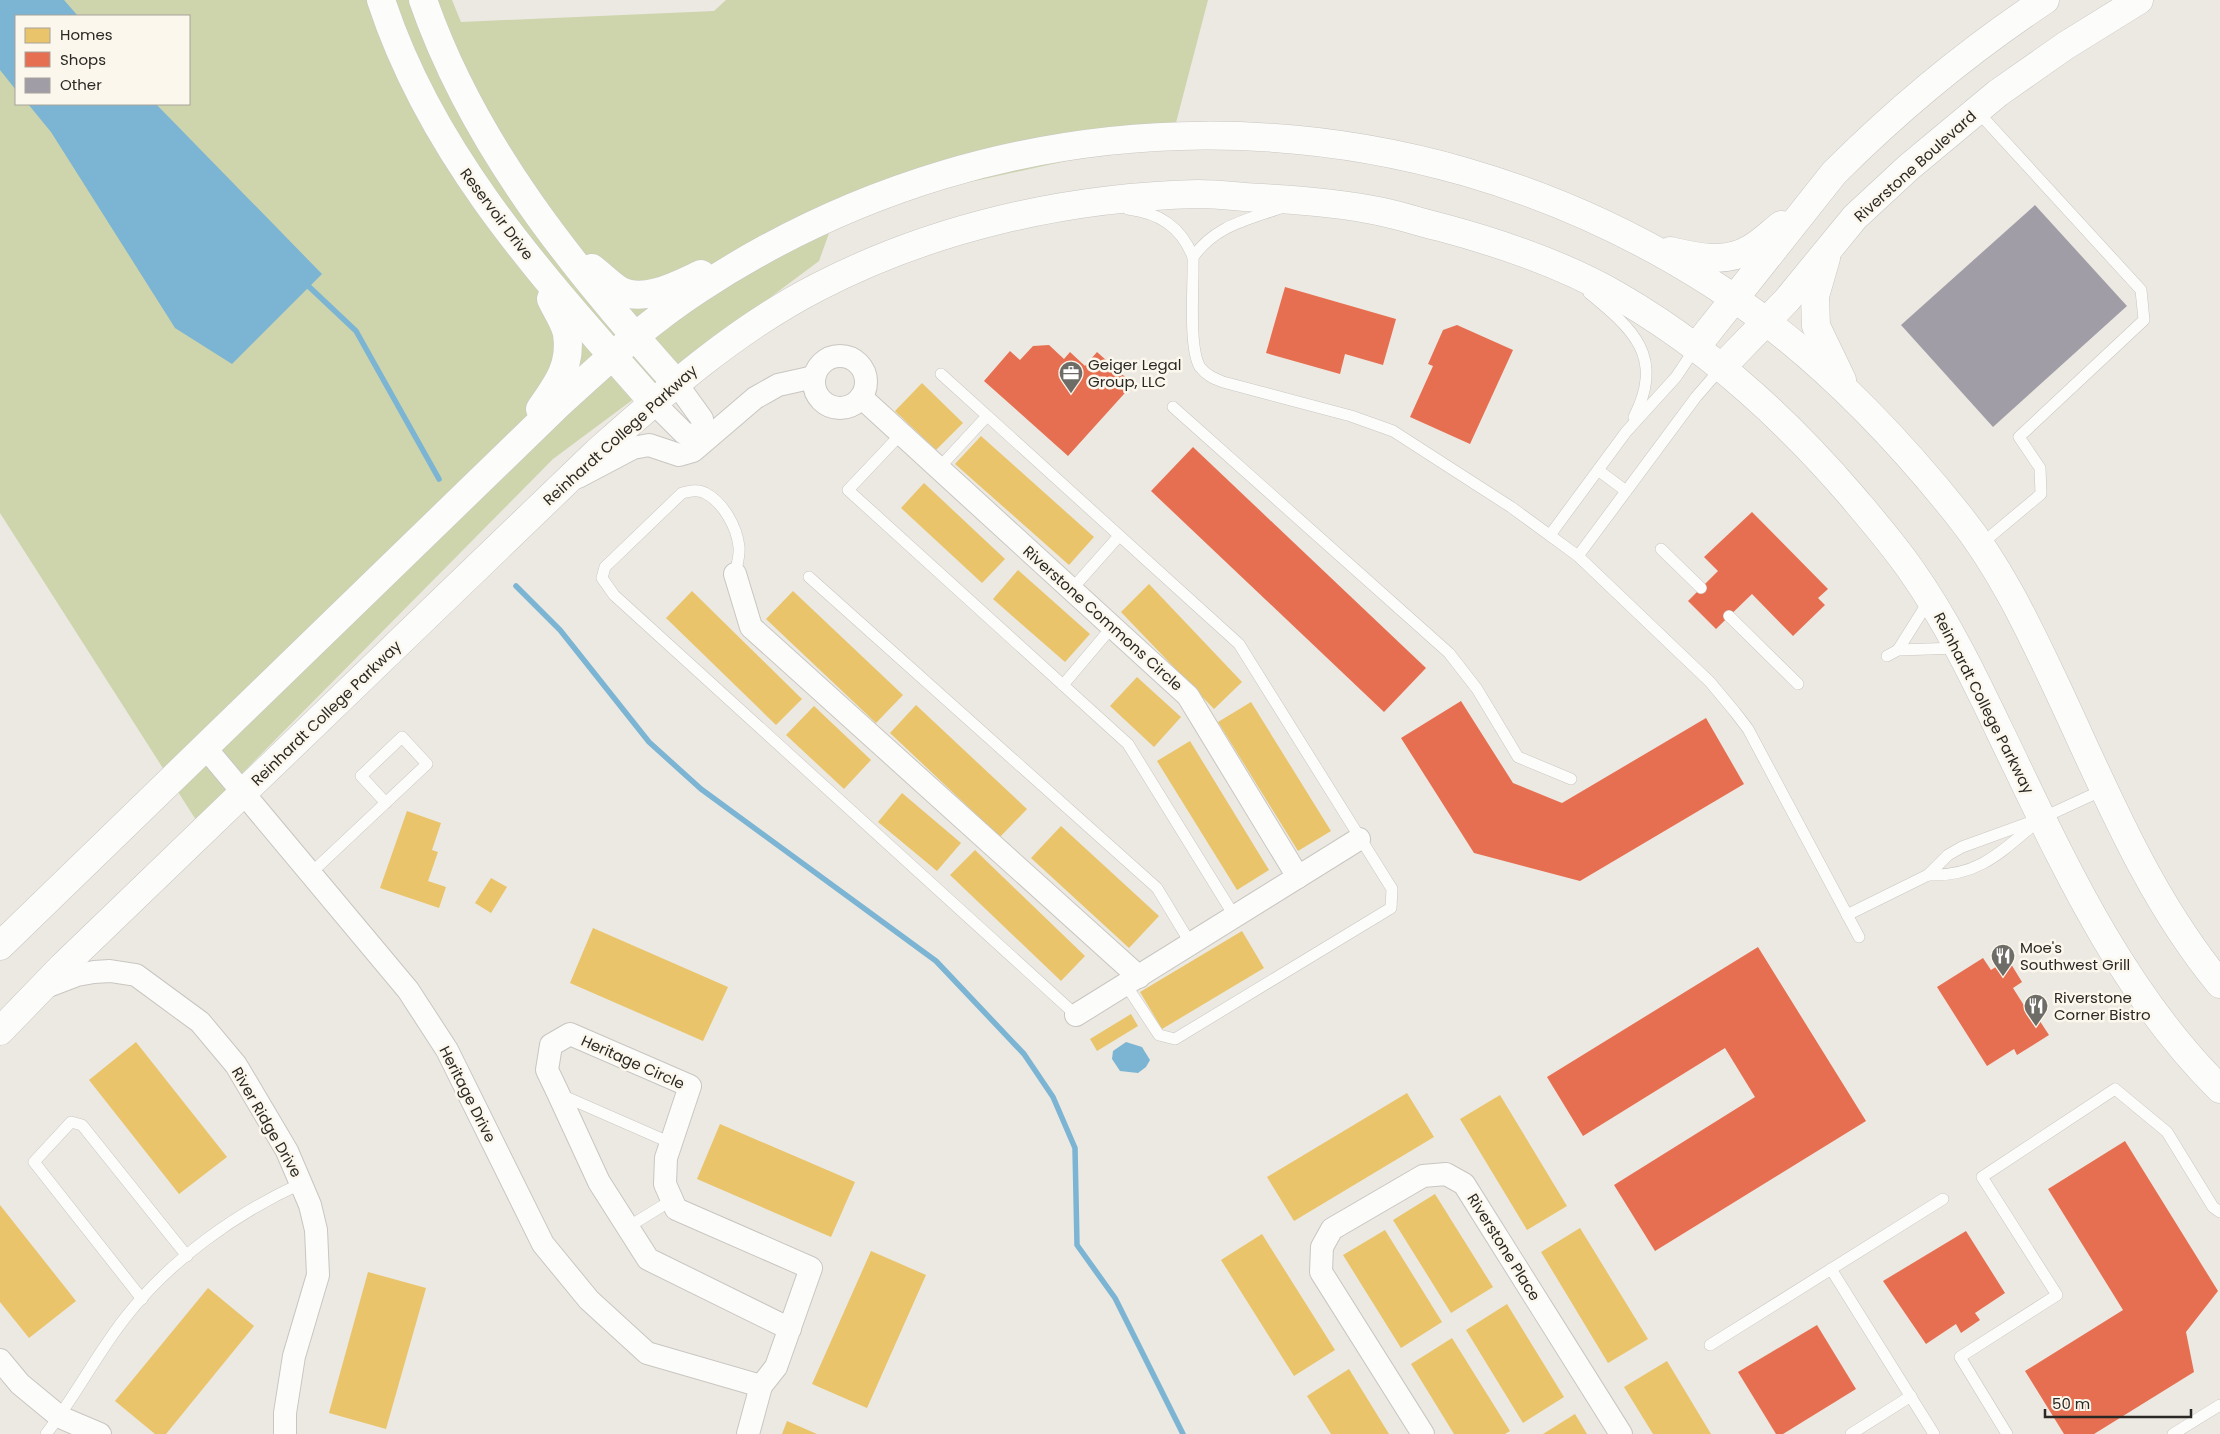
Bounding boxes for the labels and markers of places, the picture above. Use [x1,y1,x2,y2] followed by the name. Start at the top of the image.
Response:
[1088,354,1181,392] place label: Geiger Legal Group, LLC
[1058,360,1084,394] office icon: Geiger Legal Group, LLC
[2020,937,2130,975] place label: Moe's Southwest Grill
[1990,943,2016,977] restaurant icon: Moe's Southwest Grill
[2054,987,2151,1025] place label: Riverstone Corner Bistro
[2023,993,2049,1027] restaurant icon: Riverstone Corner Bistro

